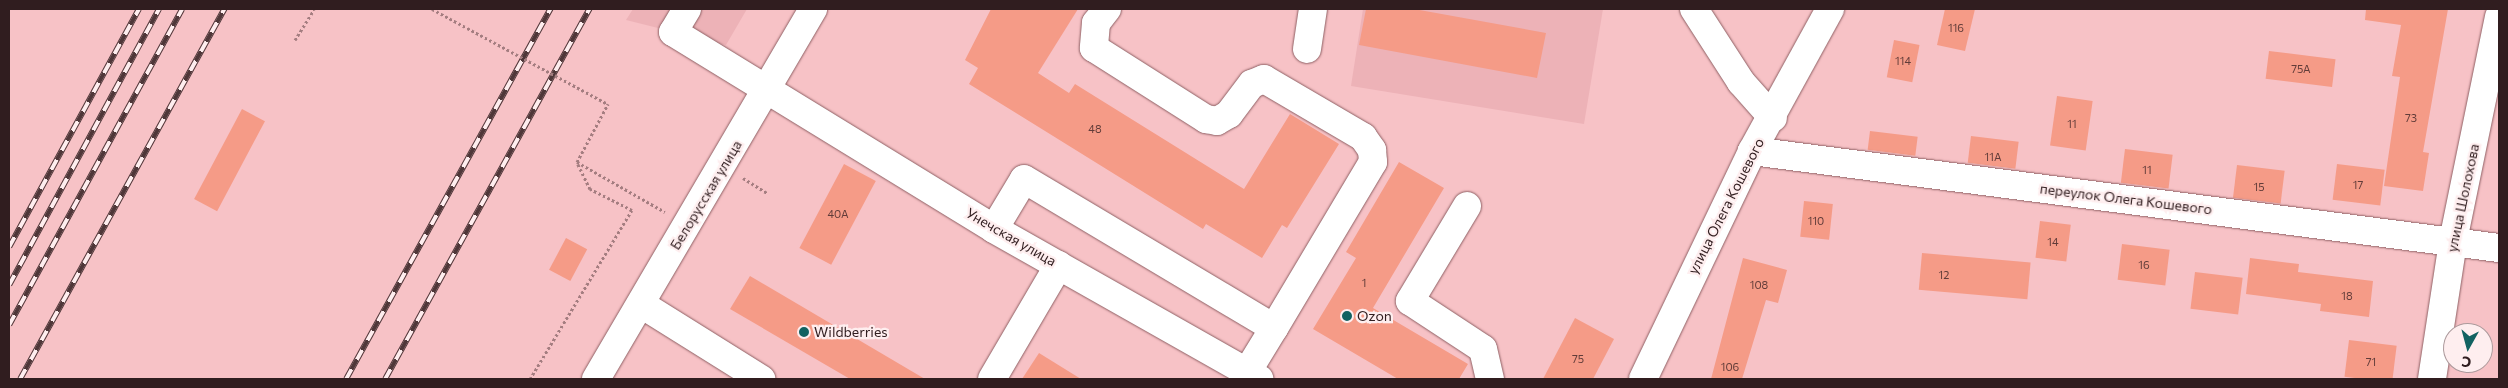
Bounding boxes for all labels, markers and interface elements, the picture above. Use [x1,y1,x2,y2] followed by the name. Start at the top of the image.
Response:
[1948,21,1964,35] house number: 116
[1895,54,1911,68] house number: 114
[2291,62,2311,76] house number: 75А
[2405,111,2417,125] house number: 73
[2067,117,2077,131] house number: 11
[1088,122,1102,136] house number: 48
[1684,135,1768,277] street label: улица Олега Кошевого
[667,137,745,253] street label: Белорусская улица
[2443,142,2483,254] street label: улица Шолохова
[1985,150,2001,164] house number: 11А
[2142,163,2152,177] house number: 11
[2353,178,2363,192] house number: 17
[2039,180,2213,218] street label: переулок Олега Кошевого
[2253,180,2265,194] house number: 15
[963,204,1059,270] street label: Унечская улица
[827,207,849,221] house number: 40А
[1808,214,1824,228] house number: 110
[2047,235,2059,249] house number: 14
[2138,258,2150,272] house number: 16
[1939,268,1949,282] house number: 12
[1362,276,1366,290] house number: 1
[1750,278,1768,292] house number: 108
[2341,289,2353,303] house number: 18
[1357,308,1392,324] place label: Ozon
[1341,310,1353,322] marker: Ozon
[2443,323,2493,373] north arrow
[814,324,888,340] place label: Wildberries
[798,326,810,338] marker: Wildberries
[1572,352,1584,366] house number: 75
[2460,353,2472,371] text: С
[2366,355,2376,369] house number: 71
[1721,360,1739,374] house number: 106

